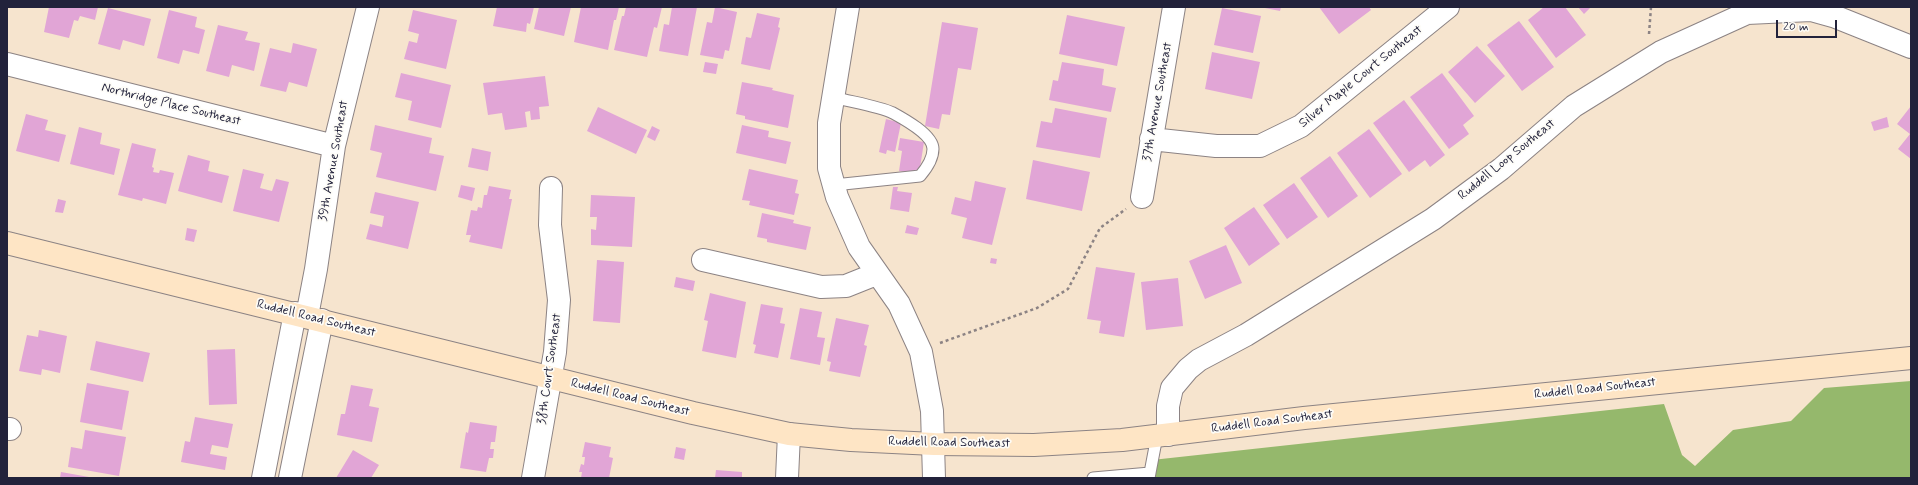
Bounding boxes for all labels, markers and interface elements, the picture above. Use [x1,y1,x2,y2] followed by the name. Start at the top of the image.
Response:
[1778,12,1839,38] scale bar
[1783,19,1809,35] text: 20 m
[1296,22,1426,132] street label: Silver Maple Court Southeast
[1140,41,1176,163] street label: 37th Avenue Southeast
[100,80,242,130] street label: Northridge Place Southeast
[316,99,352,223] street label: 39th Avenue Southeast
[1455,116,1559,204] street label: Ruddell Loop Southeast
[255,297,377,341] street label: Ruddell Road Southeast
[534,312,566,426] street label: 38th Court Southeast
[1534,375,1656,403] street label: Ruddell Road Southeast
[569,376,691,420] street label: Ruddell Road Southeast
[1210,407,1334,437] street label: Ruddell Road Southeast
[888,434,1010,452] street label: Ruddell Road Southeast

